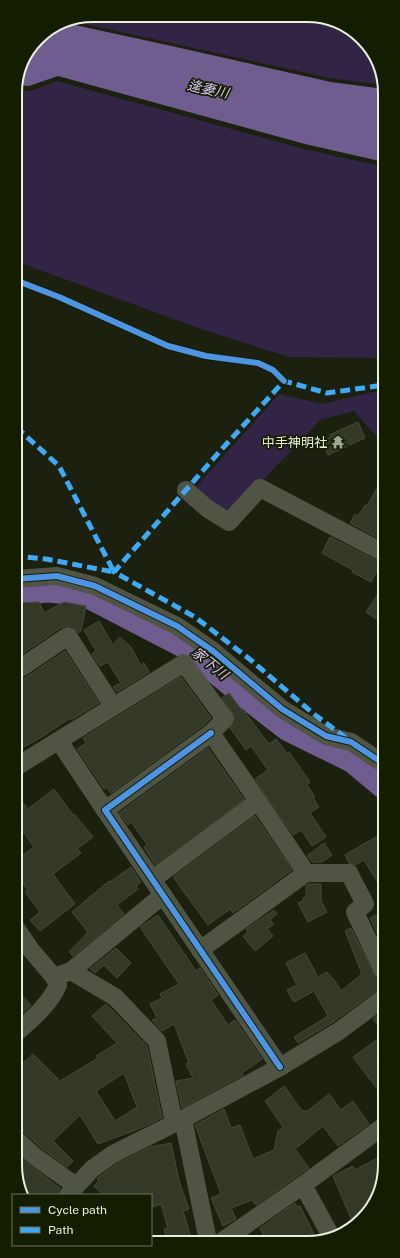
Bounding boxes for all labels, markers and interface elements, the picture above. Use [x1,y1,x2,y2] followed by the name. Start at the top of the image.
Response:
[186,77,232,102] water label: 逢妻川
[330,434,346,450] temple icon: 中手神明社
[262,435,327,450] place label: 中手神明社
[189,644,233,684] water label: 家下川
[12,1194,152,1246] legend
[48,1203,107,1217] text: Cycle path
[48,1223,74,1237] text: Path

